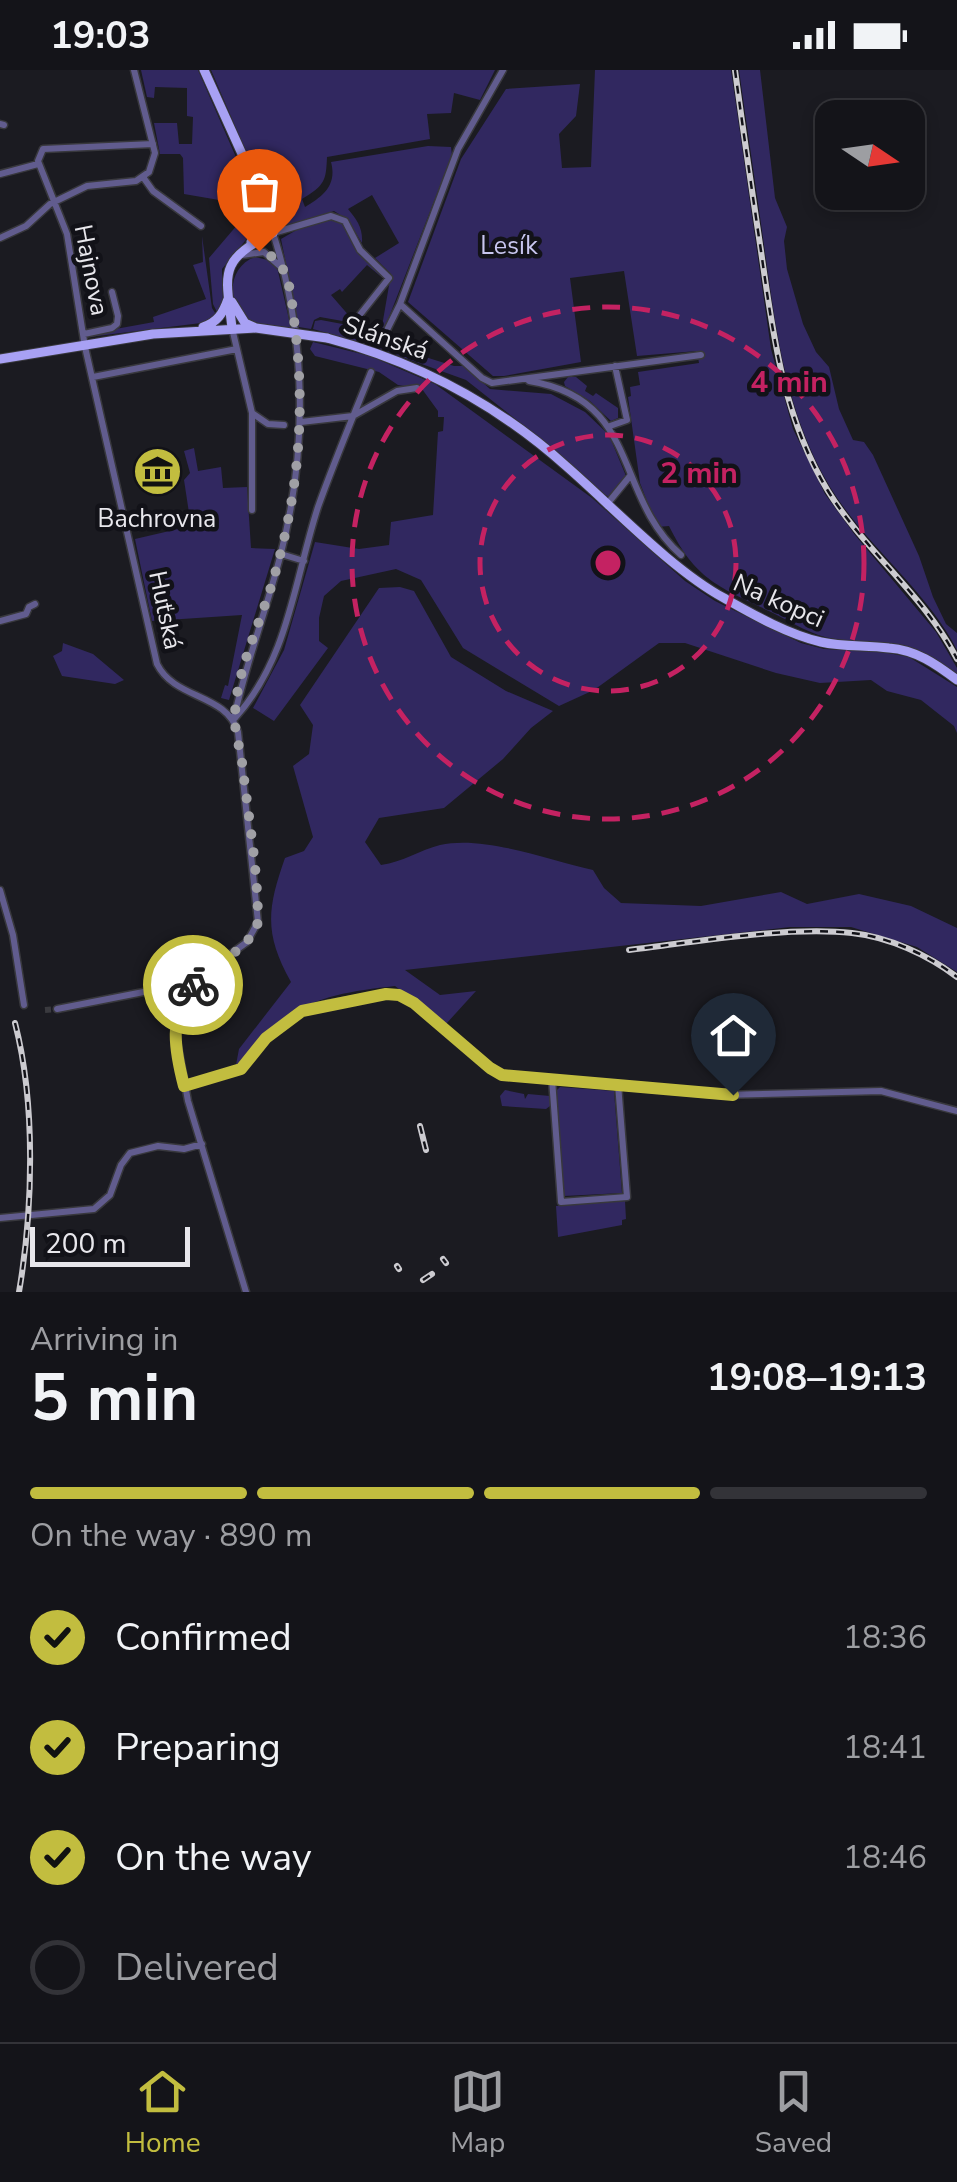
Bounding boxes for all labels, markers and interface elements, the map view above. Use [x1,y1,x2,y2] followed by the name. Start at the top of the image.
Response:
[50,10,151,61] text: 19:03
[815,100,925,210] north arrow
[815,100,925,210] map controls
[217,149,302,252] pin
[232,164,287,219] icon: bag
[66,222,116,319] street label: Hajnova
[480,229,538,263] park label: Lesík
[339,308,433,368] street label: Slánská
[750,362,828,403] text: 4 min
[131,446,183,498] museum icon: Bachrovna
[660,453,738,494] text: 2 min
[98,502,216,536] place label: Bachrovna
[590,545,626,581] centre of rings
[728,566,829,636] street label: Na kopci
[140,568,190,653] street label: Huťská
[143,935,243,1035] courier
[166,958,221,1013] icon: bike
[691,993,776,1096] pin
[706,1008,761,1063] icon: home
[30,1222,190,1266] scale bar
[45,1225,127,1263] text: 200 m
[30,1318,178,1361] text: Arriving in
[707,1352,927,1403] text: 19:08–19:13
[30,1354,198,1443] text: 5 min
[30,1514,312,1557] text: On the way · 890 m
[30,1610,85,1665] icon: check
[115,1612,292,1663] text: Confirmed
[843,1616,927,1659] text: 18:36
[30,1720,85,1775] icon: check
[115,1722,281,1773] text: Preparing
[843,1726,927,1769] text: 18:41
[30,1830,85,1885] icon: check
[115,1832,311,1883] text: On the way
[843,1836,927,1879] text: 18:46
[115,1942,279,1993] text: Delivered
[125,2064,201,2162] tab: Home
[450,2064,505,2162] tab: Map
[755,2064,832,2162] tab: Saved

